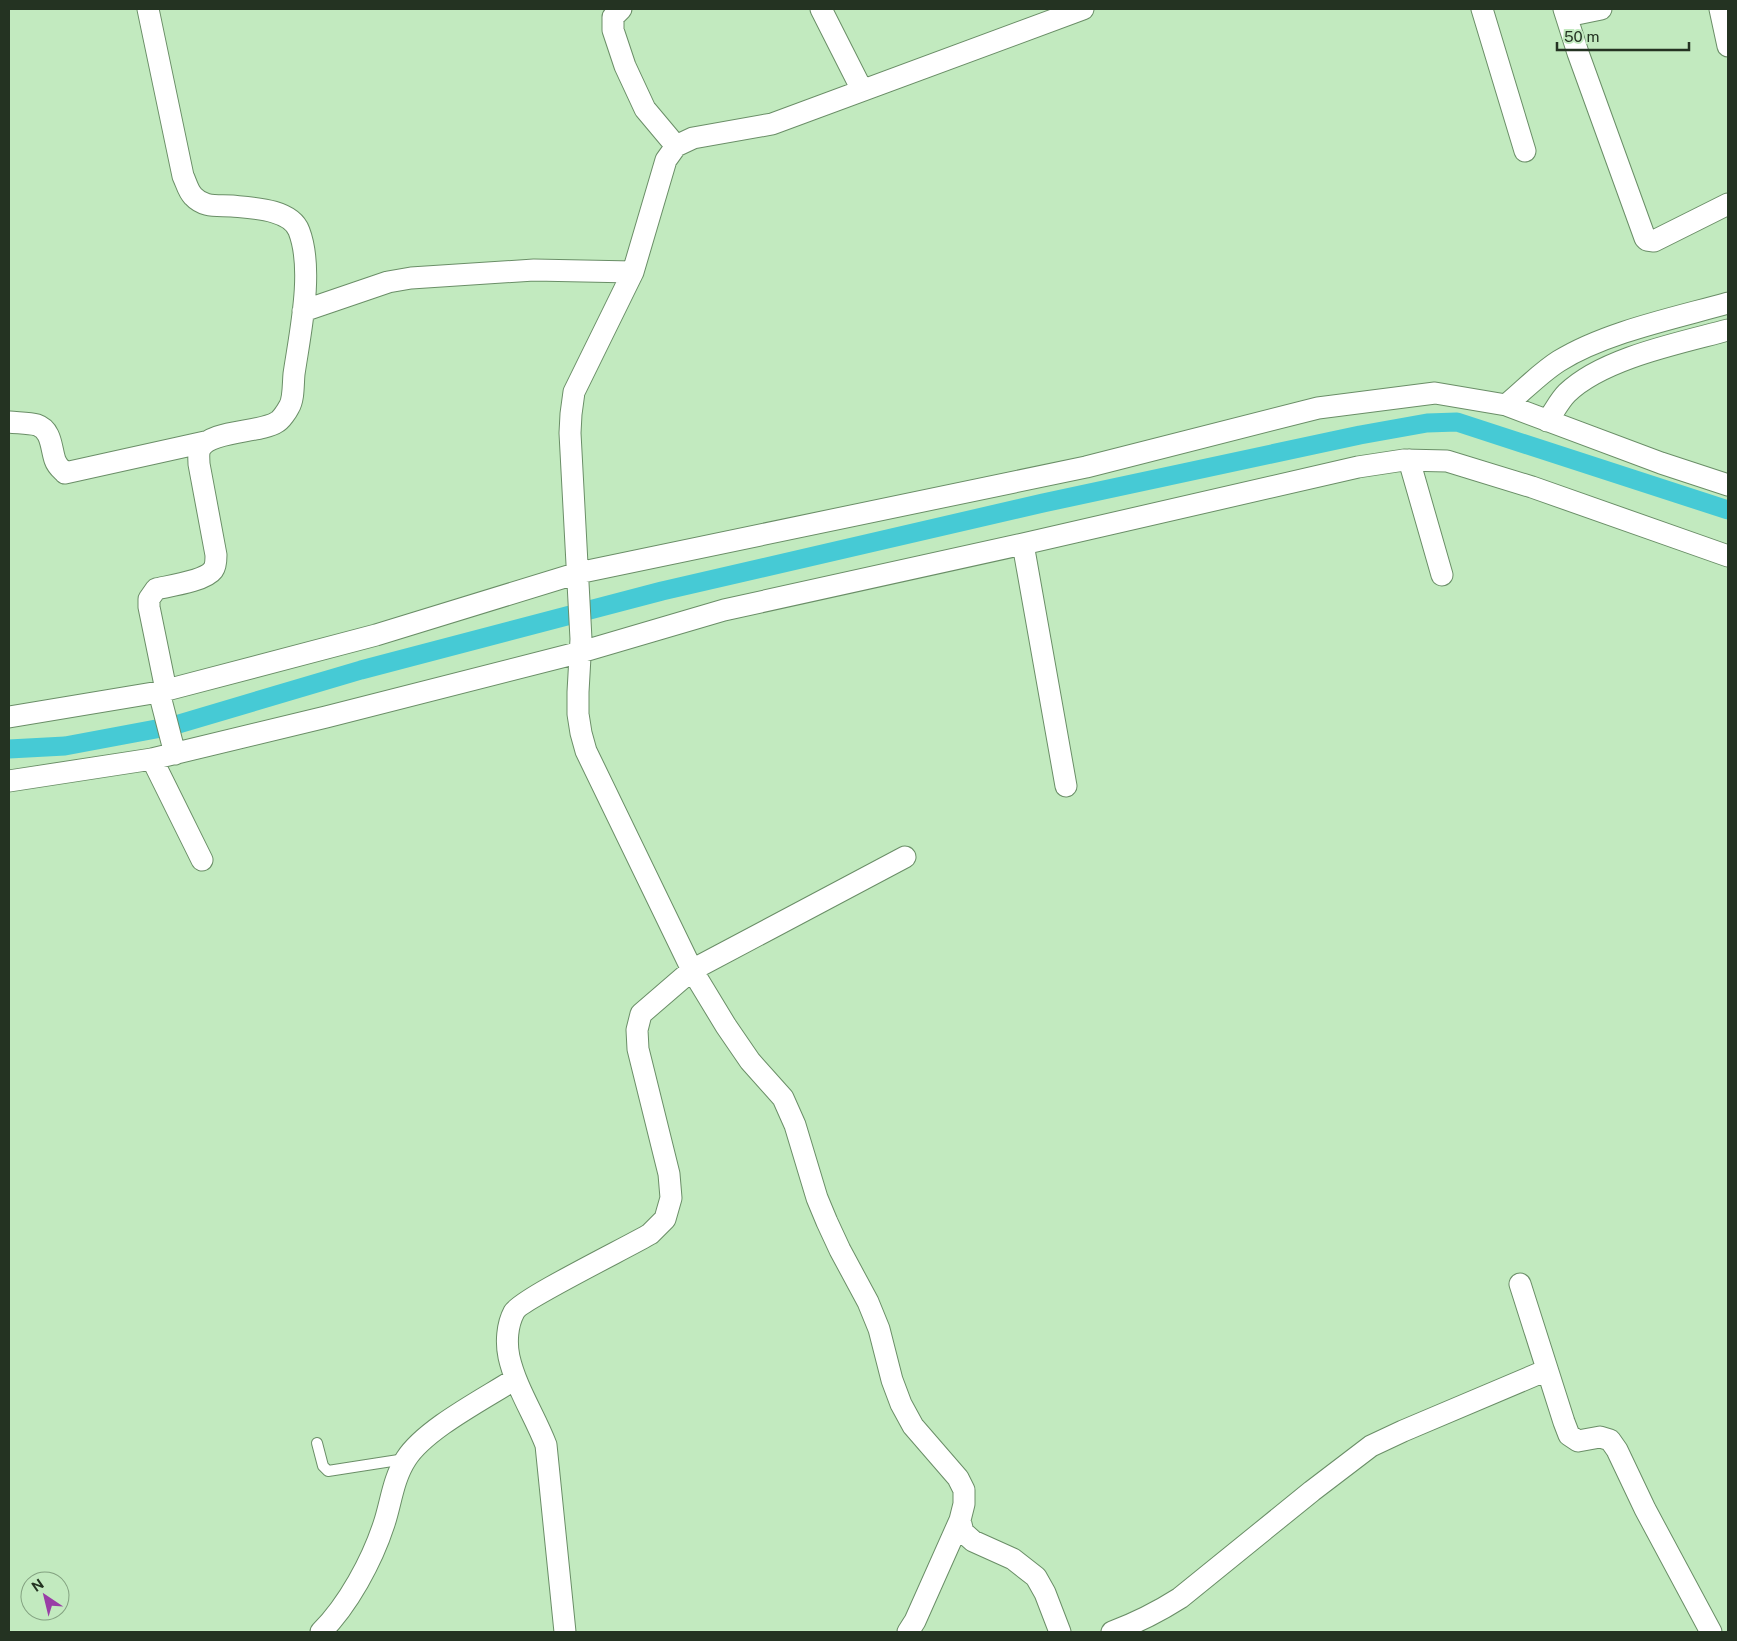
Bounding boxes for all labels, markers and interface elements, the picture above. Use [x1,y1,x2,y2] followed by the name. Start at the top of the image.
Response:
[1557,20,1690,52] scale bar
[1564,28,1599,45] text: 50 m
[20,1571,70,1621] north arrow
[28,1576,47,1595] text: N

